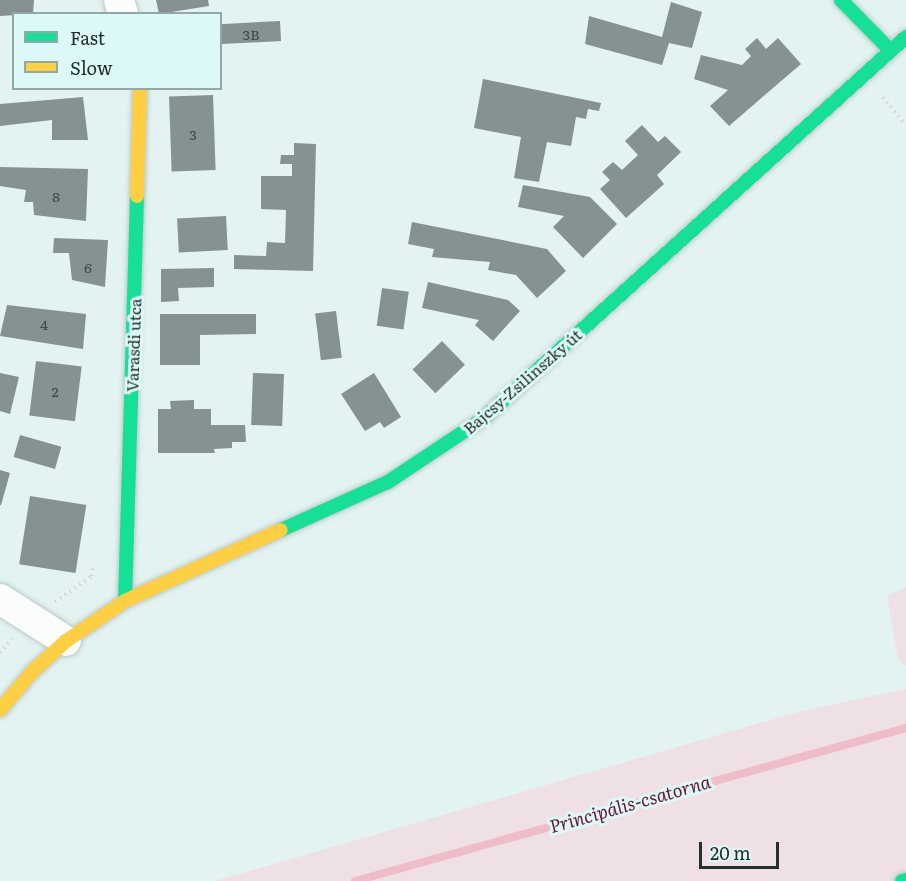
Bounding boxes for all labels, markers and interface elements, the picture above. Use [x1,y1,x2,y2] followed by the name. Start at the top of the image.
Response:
[12,12,222,90] legend
[70,24,105,51] text: Fast
[243,26,259,42] house number: 3B
[70,54,112,81] text: Slow
[189,126,197,142] house number: 3
[52,188,60,204] house number: 8
[84,259,92,275] house number: 6
[122,298,144,392] street label: Varasdi utca
[40,316,48,332] house number: 4
[459,324,585,438] street label: Bajcsy-Zsilinszky út
[51,383,59,399] house number: 2
[547,771,713,837] water label: Principális-csatorna
[702,830,782,868] scale bar
[710,839,751,866] text: 20 m

